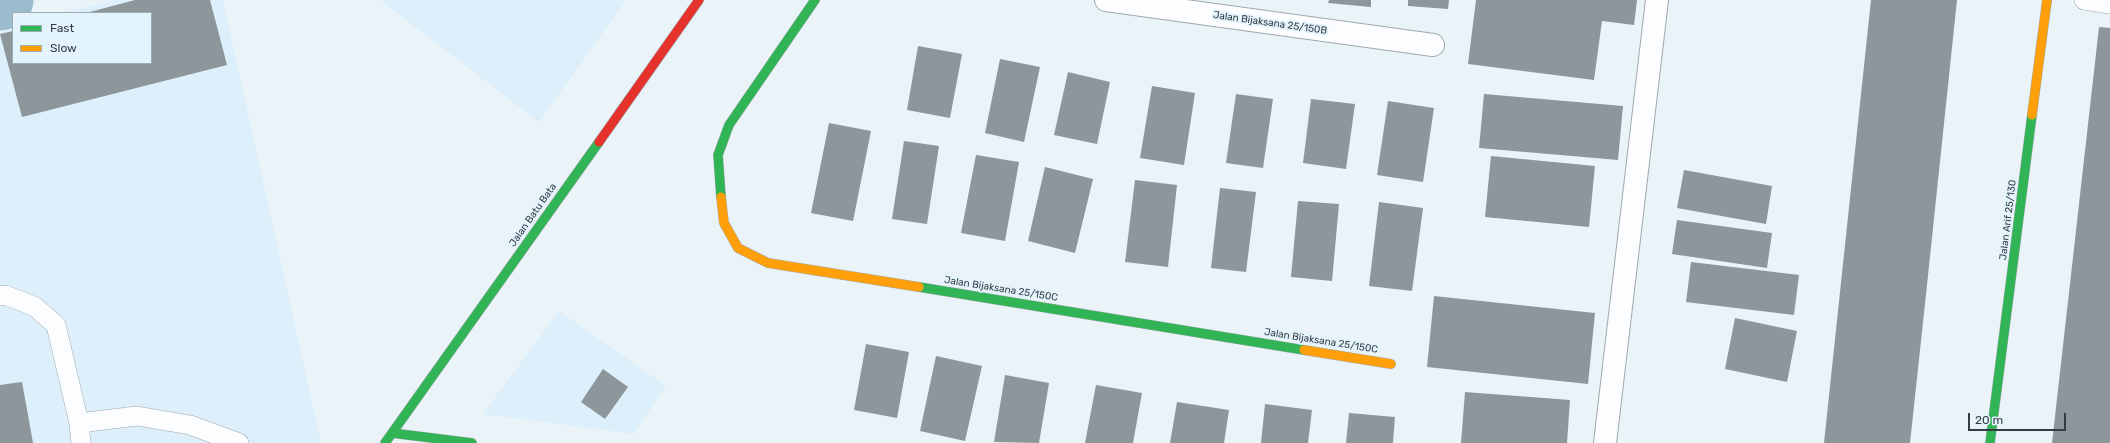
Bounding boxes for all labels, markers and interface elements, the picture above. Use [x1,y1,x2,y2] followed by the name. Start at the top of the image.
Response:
[1212,9,1328,37] street label: Jalan Bijaksana 25/150B
[12,12,152,64] legend
[50,21,74,35] text: Fast
[50,41,77,55] text: Slow
[1997,179,2019,261] street label: Jalan Arif 25/130
[507,181,559,249] street label: Jalan Batu Bata
[943,274,1059,304] street label: Jalan Bijaksana 25/150C
[1263,326,1379,356] street label: Jalan Bijaksana 25/150C
[1970,405,2068,431] scale bar
[1975,413,2003,427] text: 20 m

